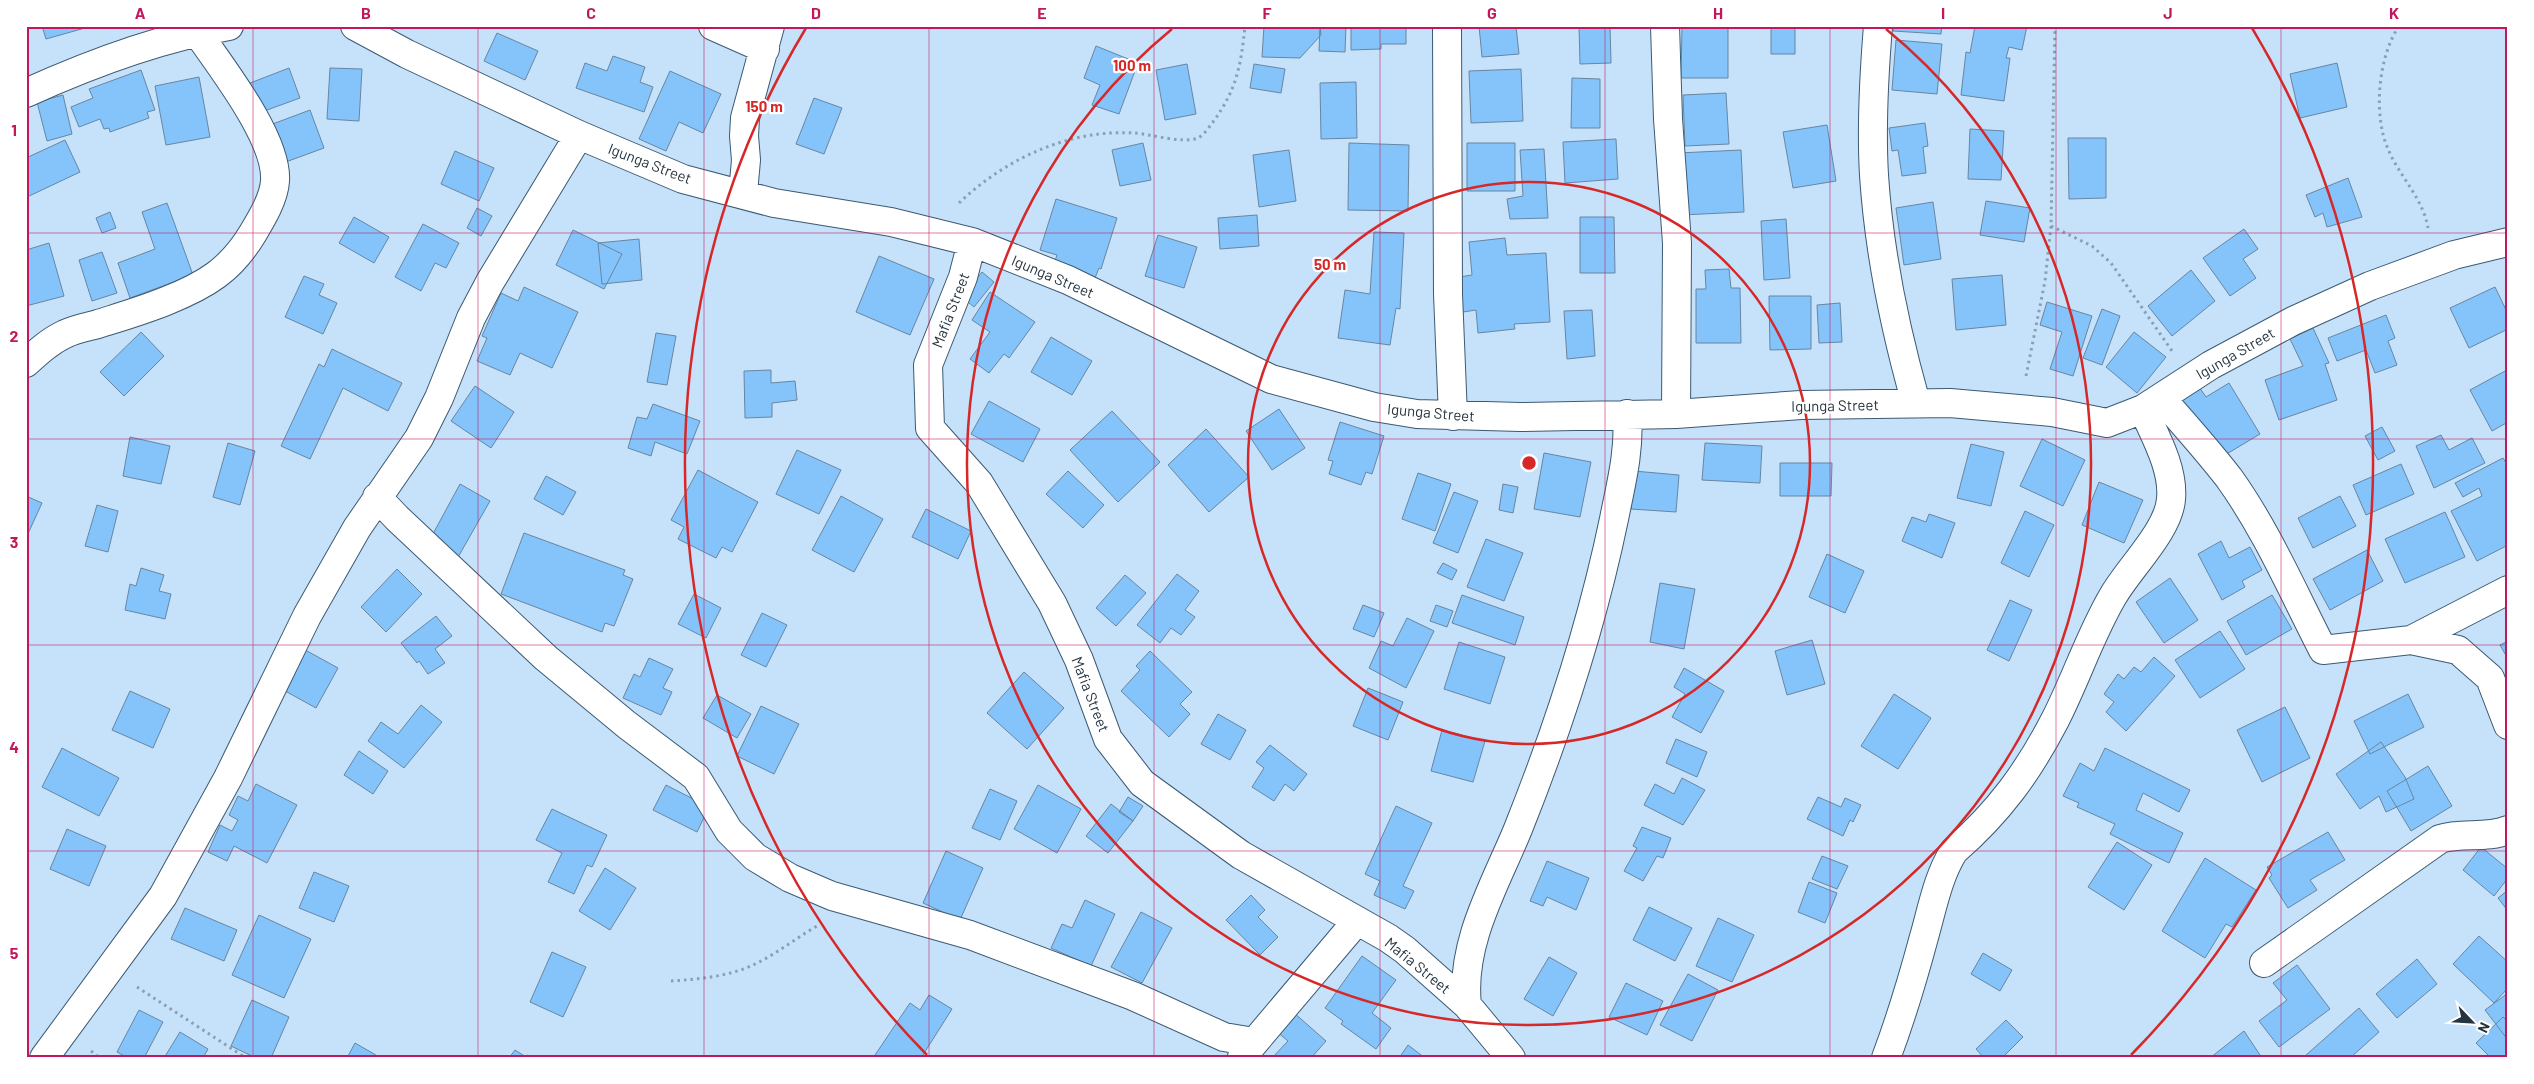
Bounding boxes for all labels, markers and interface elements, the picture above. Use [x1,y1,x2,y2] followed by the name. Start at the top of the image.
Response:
[135,3,146,22] text: A
[361,3,371,22] text: B
[586,3,596,22] text: C
[811,3,821,22] text: D
[1037,3,1047,22] text: E
[1263,3,1272,22] text: F
[1487,3,1497,22] text: G
[1713,3,1723,22] text: H
[1941,3,1945,22] text: I
[2163,3,2173,22] text: J
[2389,3,2399,22] text: K
[1113,56,1151,74] text: 100 m
[745,97,783,115] text: 150 m
[11,120,17,139] text: 1
[606,139,694,187] street label: Igunga Street
[1009,251,1097,301] street label: Igunga Street
[1314,255,1346,273] text: 50 m
[927,270,973,350] street label: Mafia Street
[2193,323,2277,383] street label: Igunga Street
[10,326,19,345] text: 2
[1791,395,1879,415] street label: Igunga Street
[1387,399,1475,425] street label: Igunga Street
[1520,454,1538,472] centre of rings
[10,532,18,551] text: 3
[1068,654,1114,734] street label: Mafia Street
[9,737,19,756] text: 4
[1382,933,1454,997] street label: Mafia Street
[10,943,19,962] text: 5
[2446,996,2496,1046] north arrow
[2475,1020,2494,1036] text: N

